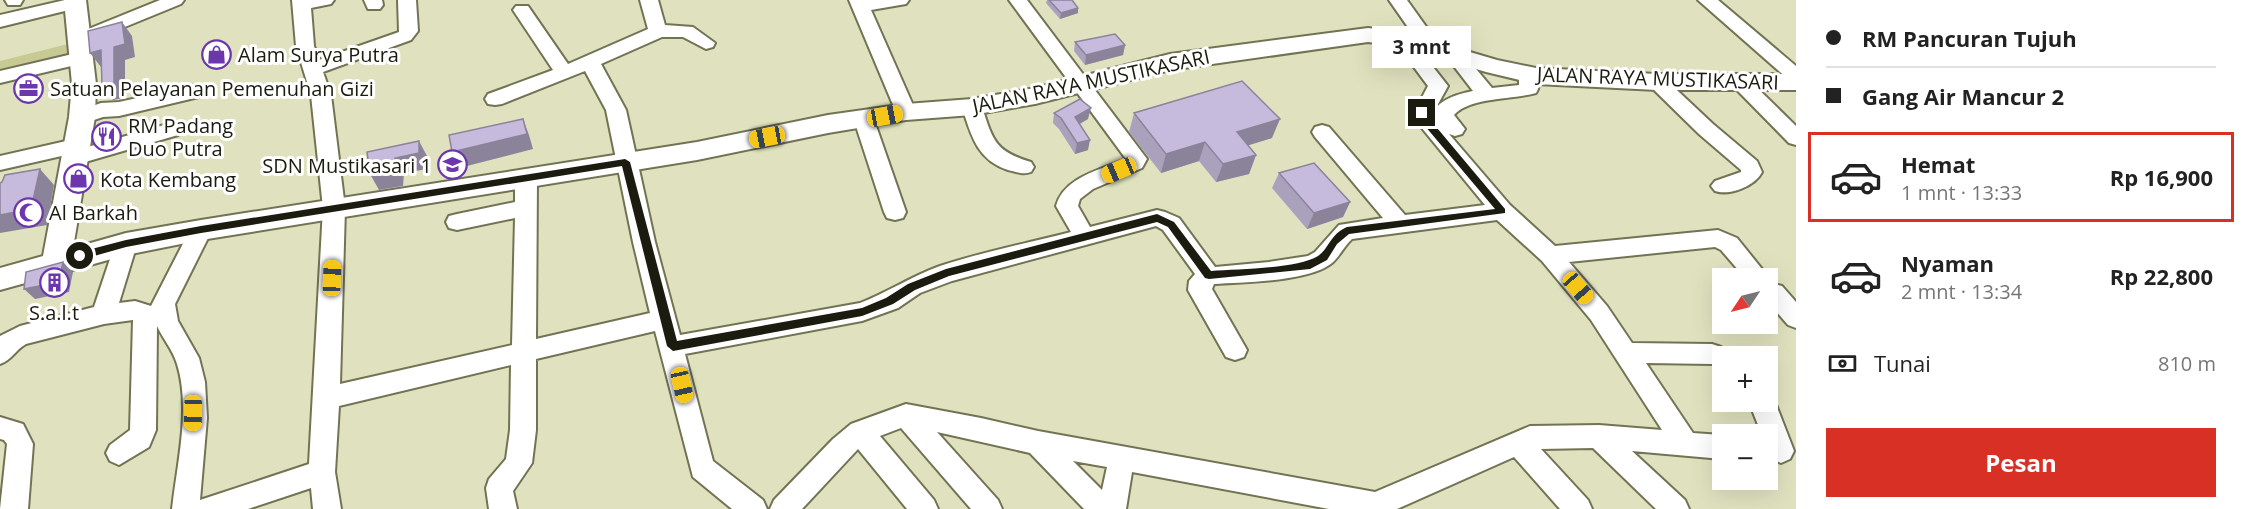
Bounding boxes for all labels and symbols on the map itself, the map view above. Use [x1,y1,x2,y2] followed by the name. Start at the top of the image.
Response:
[1372,26,1472,68] callout: 3 mnt
[201,38,233,70] shop icon: Alam Surya Putra
[238,41,399,68] place label: Alam Surya Putra
[968,43,1212,120] street label: JALAN RAYA MUSTIKASARI
[1535,60,1779,96] street label: JALAN RAYA MUSTIKASARI
[13,72,45,104] office icon: Satuan Pelayanan Pemenuhan Gizi
[50,75,374,102] place label: Satuan Pelayanan Pemenuhan Gizi
[1408,99,1435,126] route end
[866,104,904,128] car
[128,112,233,162] place label: RM Padang Duo Putra
[91,121,123,153] restaurant icon: RM Padang Duo Putra
[748,125,786,149] car
[437,149,469,181] school or university icon: SDN Mustikasari 1
[262,152,432,179] place label: SDN Mustikasari 1
[1099,155,1139,185] car
[63,163,95,195] shop icon: Kota Kembang
[100,166,236,193] place label: Kota Kembang
[12,196,44,228] mosque icon: Al Barkah
[49,199,138,226] place label: Al Barkah
[66,242,93,269] route start
[322,260,342,296] car
[38,266,70,298] building icon: S.a.l.t
[1712,268,1778,334] north arrow
[1559,269,1597,307] car
[29,299,79,326] place label: S.a.l.t
[669,365,695,405] car
[184,395,202,431] car

